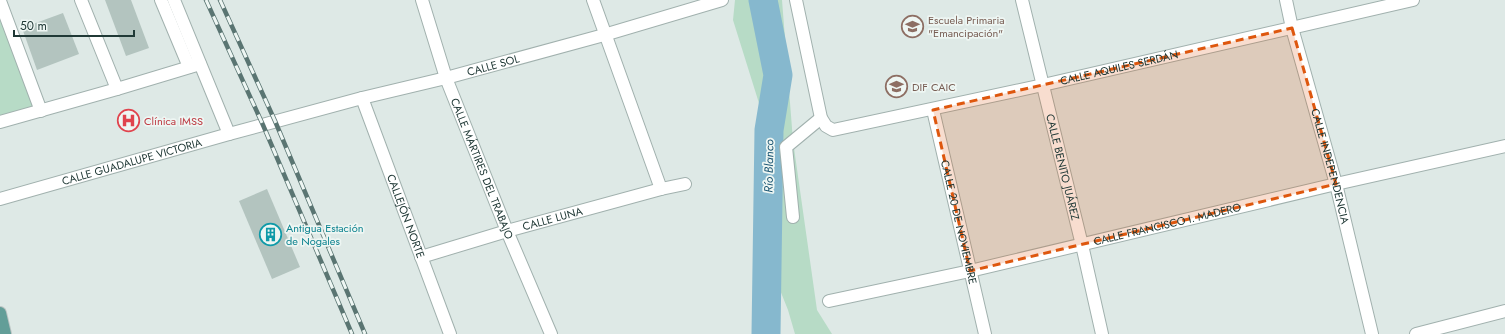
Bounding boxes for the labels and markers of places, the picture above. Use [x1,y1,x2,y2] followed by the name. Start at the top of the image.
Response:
[928,12,1005,41] place label: Escuela Primaria "Emancipación"
[900,13,926,39] school or university icon: Escuela Primaria "Emancipación"
[884,74,910,100] school or university icon: DIF CAIC
[912,79,956,95] place label: DIF CAIC
[115,108,141,134] hospital icon: Clínica IMSS
[144,113,203,129] place label: Clínica IMSS
[286,220,363,249] place label: Antigua Estación de Nogales
[257,221,283,247] building icon: Antigua Estación de Nogales

